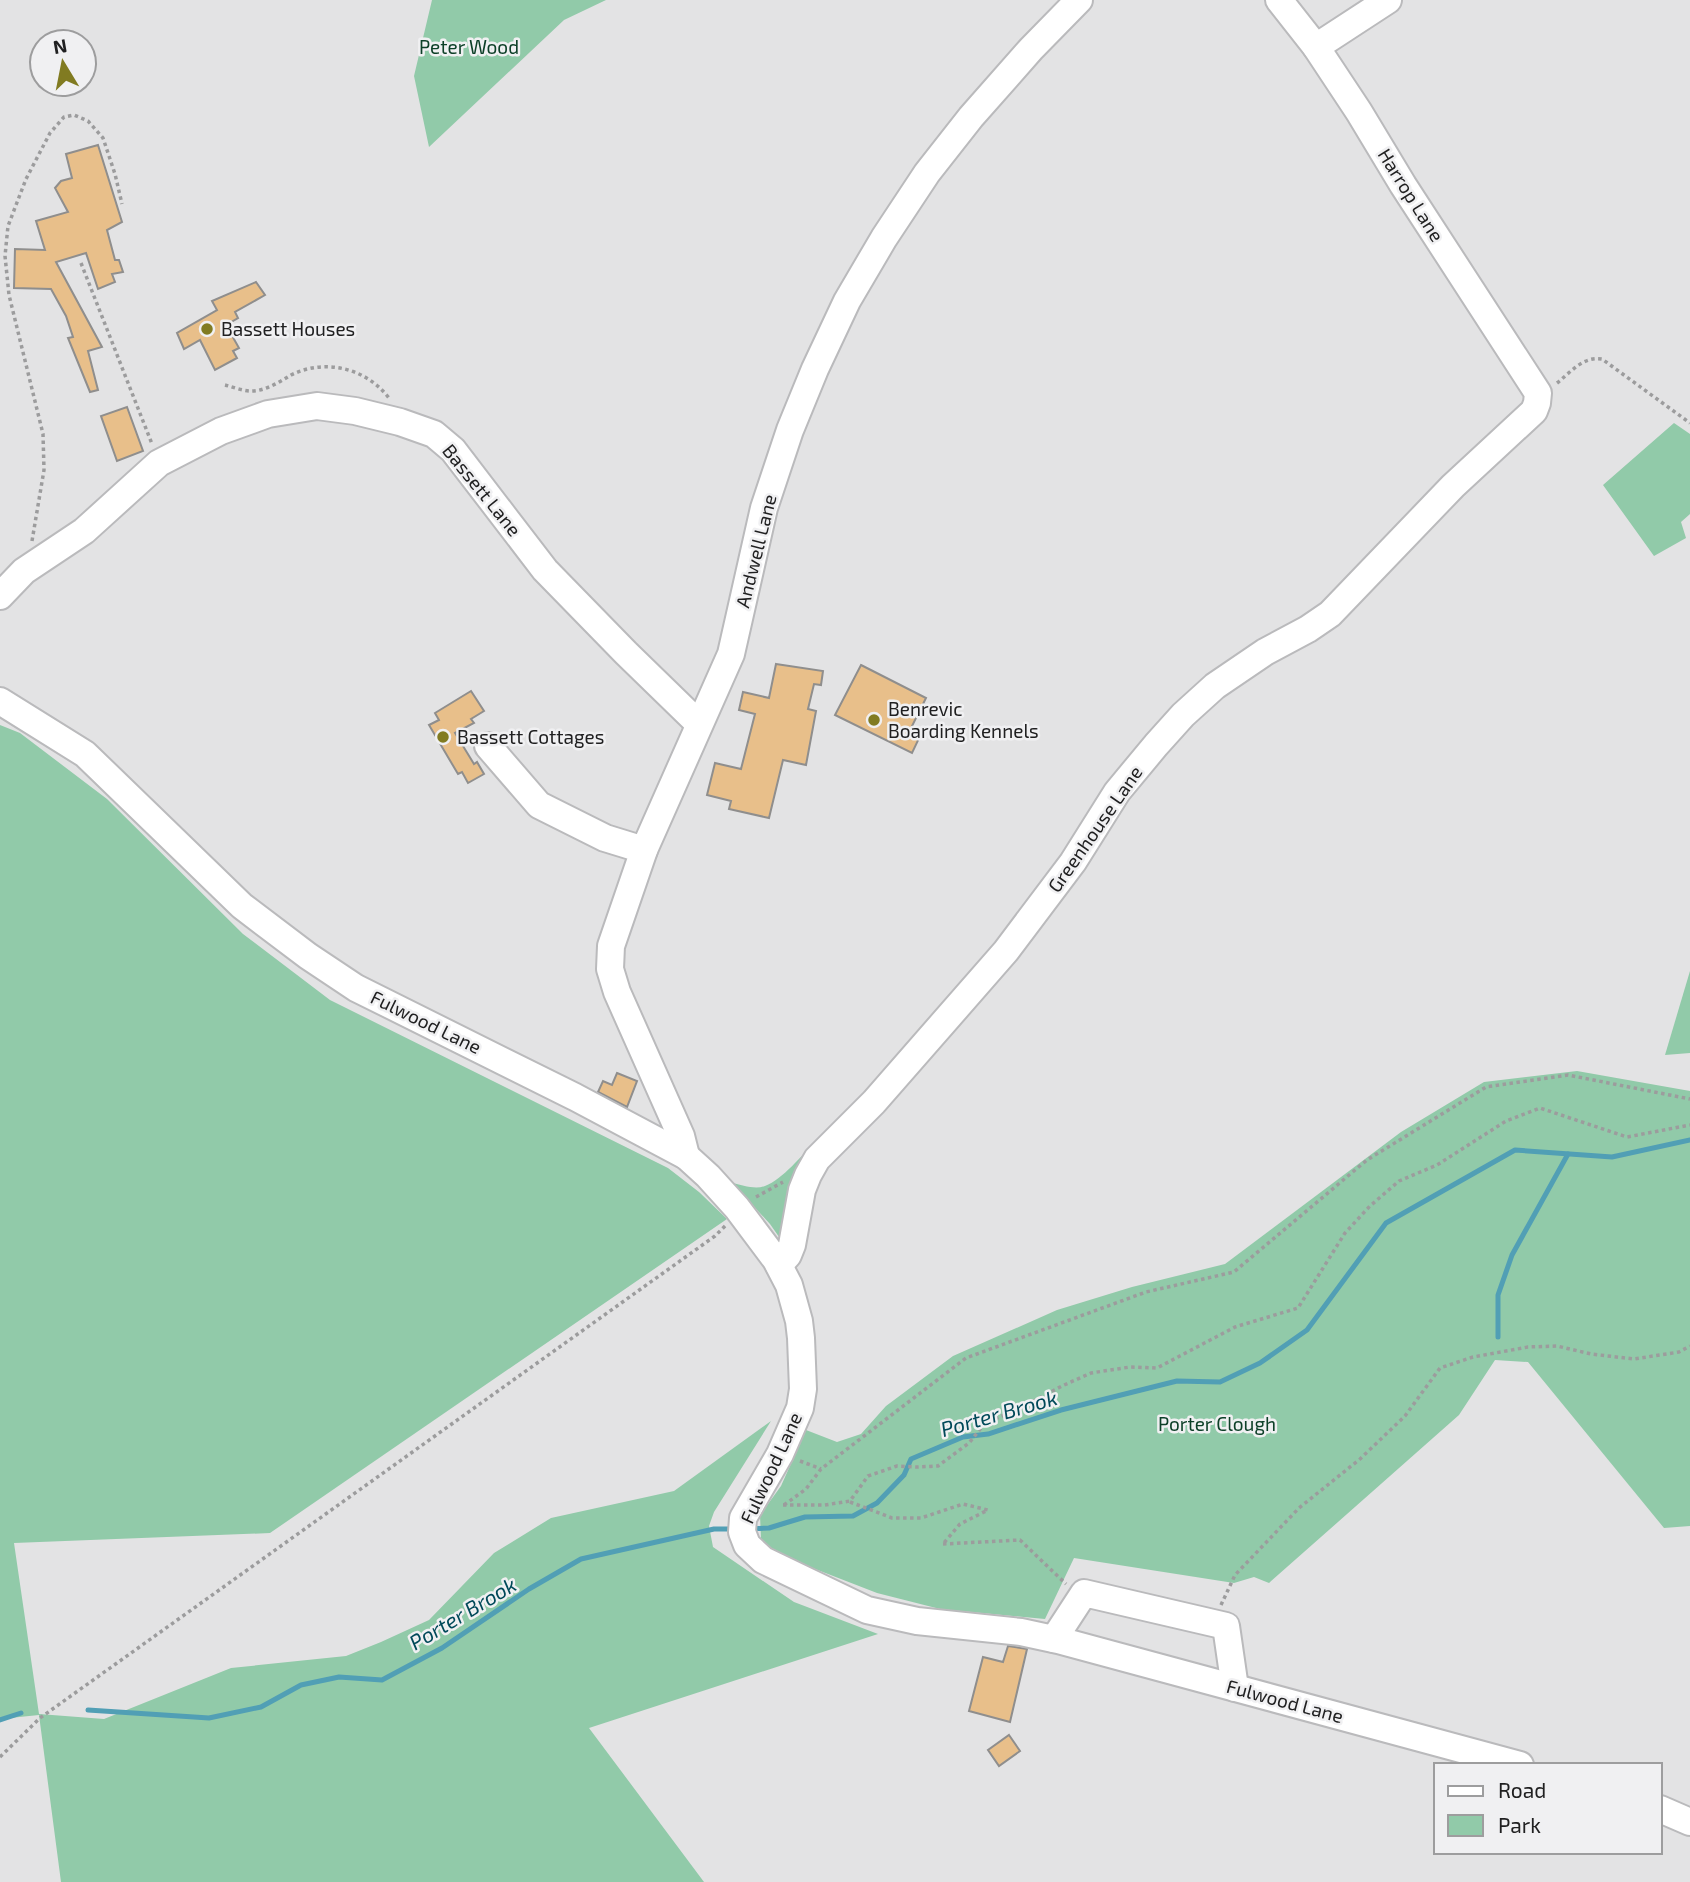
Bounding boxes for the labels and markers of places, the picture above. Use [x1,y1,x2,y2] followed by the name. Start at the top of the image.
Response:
[221,317,355,340] place label: Bassett Houses
[199,321,215,337] marker: Bassett Houses
[888,697,1039,742] place label: Benrevic Boarding Kennels
[866,712,882,728] marker: Benrevic Boarding Kennels
[457,725,604,748] place label: Bassett Cottages
[435,729,451,745] marker: Bassett Cottages

